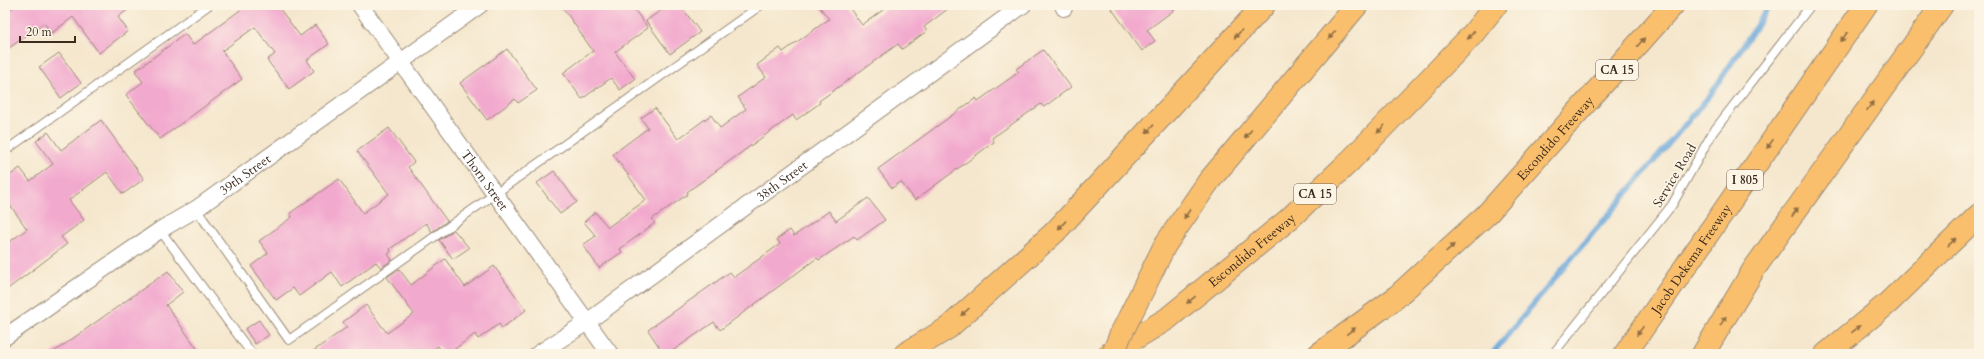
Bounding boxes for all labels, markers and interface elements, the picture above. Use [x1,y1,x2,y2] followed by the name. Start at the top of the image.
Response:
[20,18,75,44] scale bar
[26,24,53,40] text: 20 m
[1233,29,1243,39] one-way arrow
[1327,29,1336,40] one-way arrow
[1467,31,1476,40] one-way arrow
[1840,32,1848,42] one-way arrow
[1637,37,1646,47] one-way arrow
[1596,60,1638,80] road number: CA 15
[1513,92,1598,185] street label: Escondido Freeway
[1866,101,1874,112] one-way arrow
[1376,124,1386,134] one-way arrow
[1146,125,1155,134] one-way arrow
[1244,129,1253,140] one-way arrow
[1766,139,1774,149] one-way arrow
[1649,140,1701,211] street label: Service Road
[457,146,512,214] street label: Thorn Street
[216,150,275,199] street label: 39th Street
[753,157,811,206] street label: 38th Street
[1727,170,1763,190] road number: I 805
[1294,184,1336,204] road number: CA 15
[1646,200,1736,319] street label: Jacob Dekema Freeway
[1791,207,1799,218] one-way arrow
[1183,208,1191,219] one-way arrow
[1205,209,1300,292] street label: Escondido Freeway
[1057,220,1066,230] one-way arrow
[1947,237,1957,247] one-way arrow
[1445,243,1456,252] one-way arrow
[1185,296,1196,304] one-way arrow
[960,308,971,317] one-way arrow
[1719,316,1727,326] one-way arrow
[1851,325,1862,334] one-way arrow
[1636,326,1644,337] one-way arrow
[1345,327,1356,335] one-way arrow

